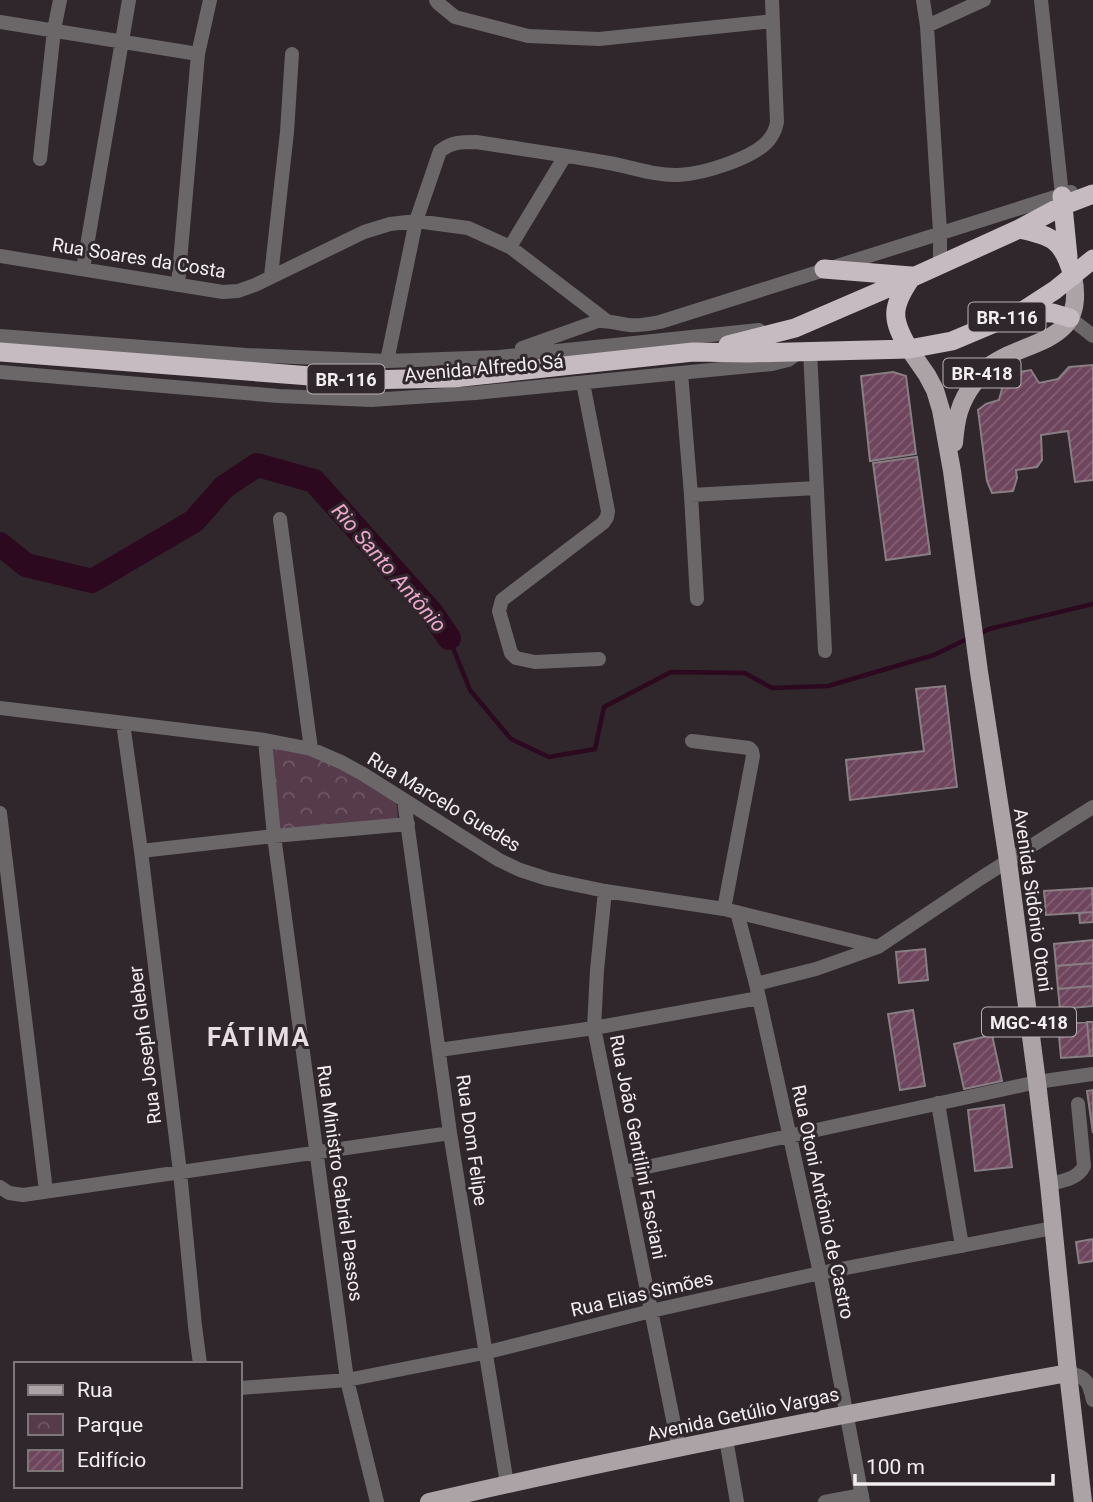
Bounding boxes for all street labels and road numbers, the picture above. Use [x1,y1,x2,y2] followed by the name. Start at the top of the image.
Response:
[50,233,228,283] street label: Rua Soares da Costa
[968,302,1046,332] road number: BR-116
[403,350,565,386] street label: Avenida Alfredo Sá
[944,358,1020,388] road number: BR-418
[308,365,384,394] road number: BR-116
[363,747,525,857] street label: Rua Marcelo Guedes
[1009,807,1057,993] street label: Avenida Sidônio Otoni
[124,964,166,1125] street label: Rua Joseph Gleber
[982,1007,1076,1036] road number: MGC-418
[605,1033,671,1261] street label: Rua João Gentilini Fasciani
[312,1063,368,1303] street label: Rua Ministro Gabriel Passos
[451,1073,493,1207] street label: Rua Dom Felipe
[787,1083,859,1321] street label: Rua Otoni Antônio de Castro
[569,1266,715,1322] street label: Rua Elias Simões
[645,1382,841,1446] street label: Avenida Getúlio Vargas

